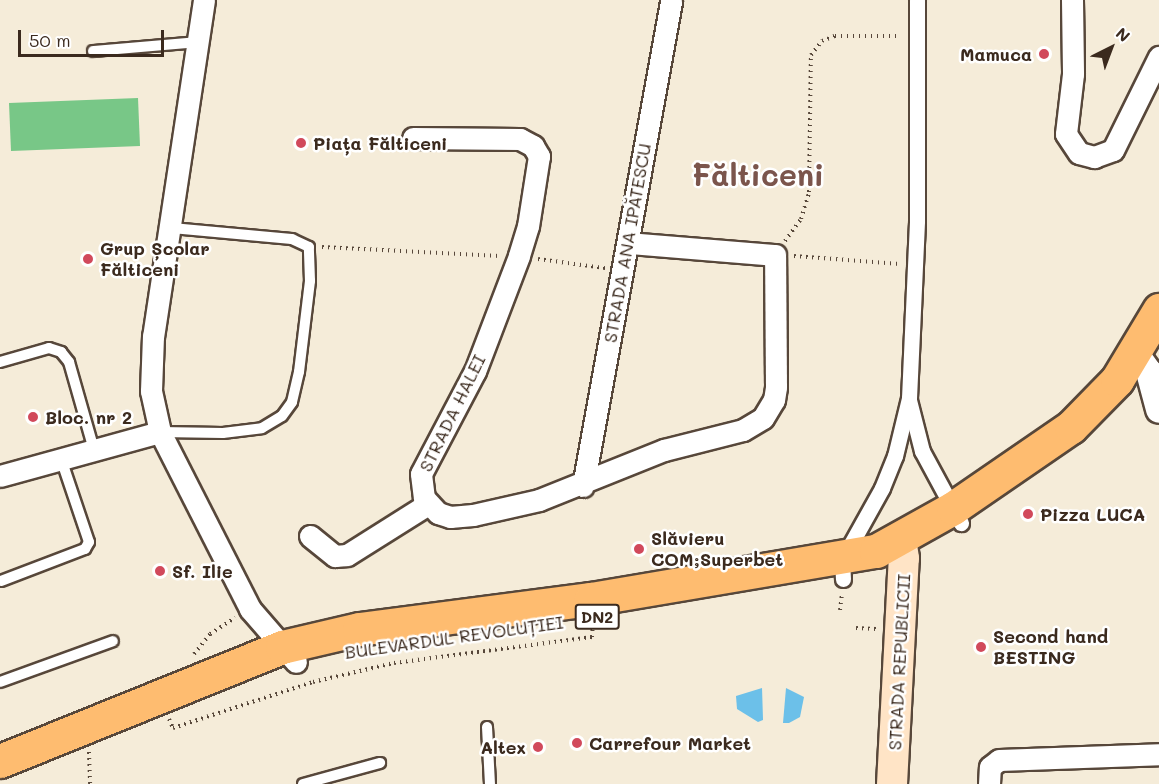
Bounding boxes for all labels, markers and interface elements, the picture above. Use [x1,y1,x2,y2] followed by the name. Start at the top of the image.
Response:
[21,18,166,56] scale bar
[1081,18,1141,78] north arrow
[1112,22,1135,46] text: N
[29,28,71,52] text: 50 m
[960,43,1032,65] place label: Mamuca
[1037,47,1051,61] marker: Mamuca
[313,132,447,154] place label: Piața Fălticeni
[294,136,308,150] marker: Piața Fălticeni
[599,142,655,344] street label: STRADA ANA IPĂTESCU
[692,156,824,192] district label: Fălticeni
[100,238,210,280] place label: Grup Școlar Fălticeni
[81,252,95,266] marker: Grup Școlar Fălticeni
[414,351,490,475] street label: STRADA HALEI
[45,406,132,428] place label: Bloc. nr 2
[26,410,40,424] marker: Bloc. nr 2
[1040,503,1145,525] place label: Pizza LUCA
[1021,507,1035,521] marker: Pizza LUCA
[651,528,783,570] place label: Slăvieru COM;Superbet
[632,542,646,556] marker: Slăvieru COM;Superbet
[172,560,233,582] place label: Sf. Ilie
[153,564,167,578] marker: Sf. Ilie
[884,573,914,751] street label: STRADA REPUBLICII
[574,604,620,630] road number: DN2
[343,611,565,663] street label: BULEVARDUL REVOLUȚIEI
[993,626,1108,668] place label: Second hand BESTING
[974,640,988,654] marker: Second hand BESTING
[589,732,751,754] place label: Carrefour Market
[480,736,526,758] place label: Altex
[570,736,584,750] marker: Carrefour Market
[531,740,545,754] marker: Altex

